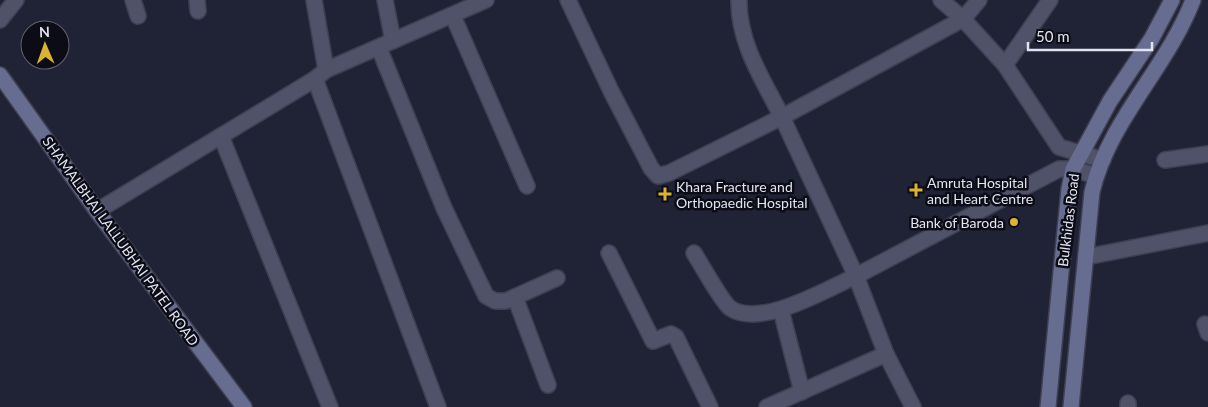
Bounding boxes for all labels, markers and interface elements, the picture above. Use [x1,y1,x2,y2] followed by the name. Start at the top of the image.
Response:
[20,20,70,70] north arrow
[1028,20,1152,52] scale bar
[39,23,50,40] text: N
[1036,27,1070,45] text: 50 m
[39,133,203,349] street label: SHAMALBHAI LALLUBHAI PATEL ROAD
[1054,172,1082,268] street label: Bulkhidas Road
[927,174,1033,207] place label: Amruta Hospital and Heart Centre
[676,178,808,211] place label: Khara Fracture and Orthopaedic Hospital
[909,183,923,197] marker: Amruta Hospital and Heart Centre
[658,187,672,201] marker: Khara Fracture and Orthopaedic Hospital
[910,214,1004,231] place label: Bank of Baroda
[1008,216,1020,228] marker: Bank of Baroda

